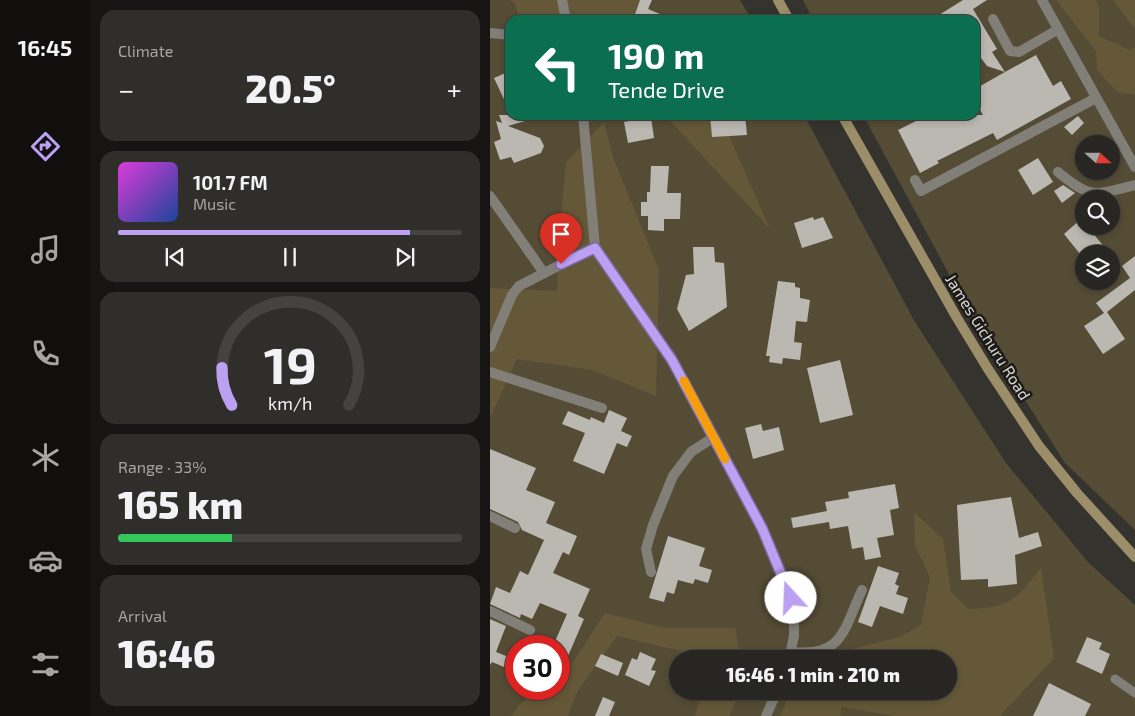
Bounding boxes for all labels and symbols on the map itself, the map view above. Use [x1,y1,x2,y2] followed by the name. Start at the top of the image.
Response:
[1075,135,1120,180] north arrow
[540,213,582,264] pin
[942,270,1035,403] street label: James Gichuru Road
[764,571,816,623] position arrow
[505,635,570,700] speed limit sign: 30

